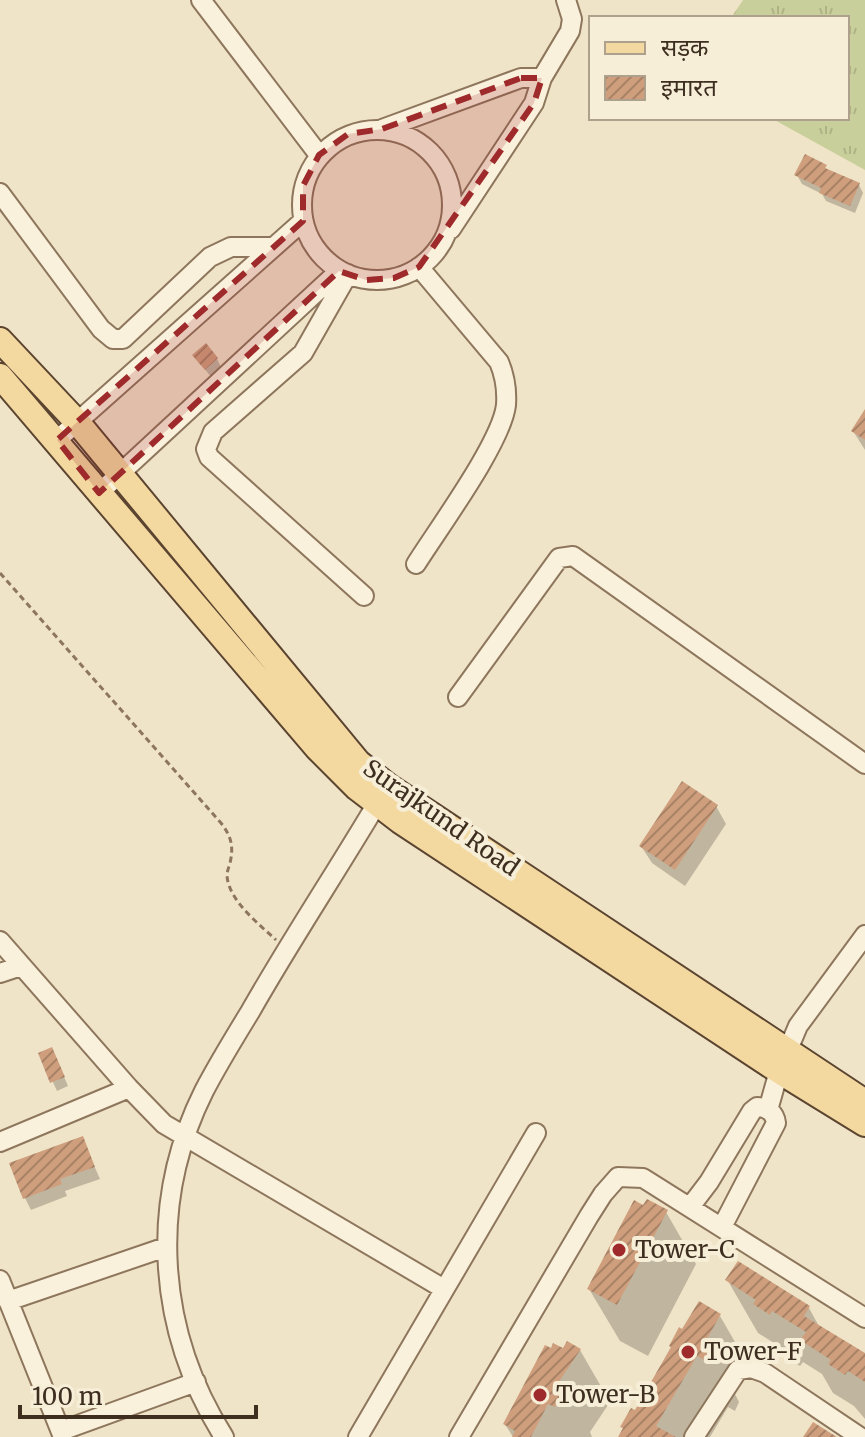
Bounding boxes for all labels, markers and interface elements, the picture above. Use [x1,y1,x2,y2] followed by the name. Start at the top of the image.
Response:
[589,16,849,120] legend
[661,32,709,63] text: सड़क
[661,72,718,103] text: इमारत
[357,752,525,883] street label: Surajkund Road
[635,1234,735,1265] place label: Tower-C
[610,1241,628,1259] marker: Tower-C
[704,1336,802,1367] place label: Tower-F
[679,1343,697,1361] marker: Tower-F
[20,1369,256,1419] scale bar
[556,1379,655,1410] place label: Tower-B
[32,1381,103,1412] text: 100 m
[531,1386,549,1404] marker: Tower-B

